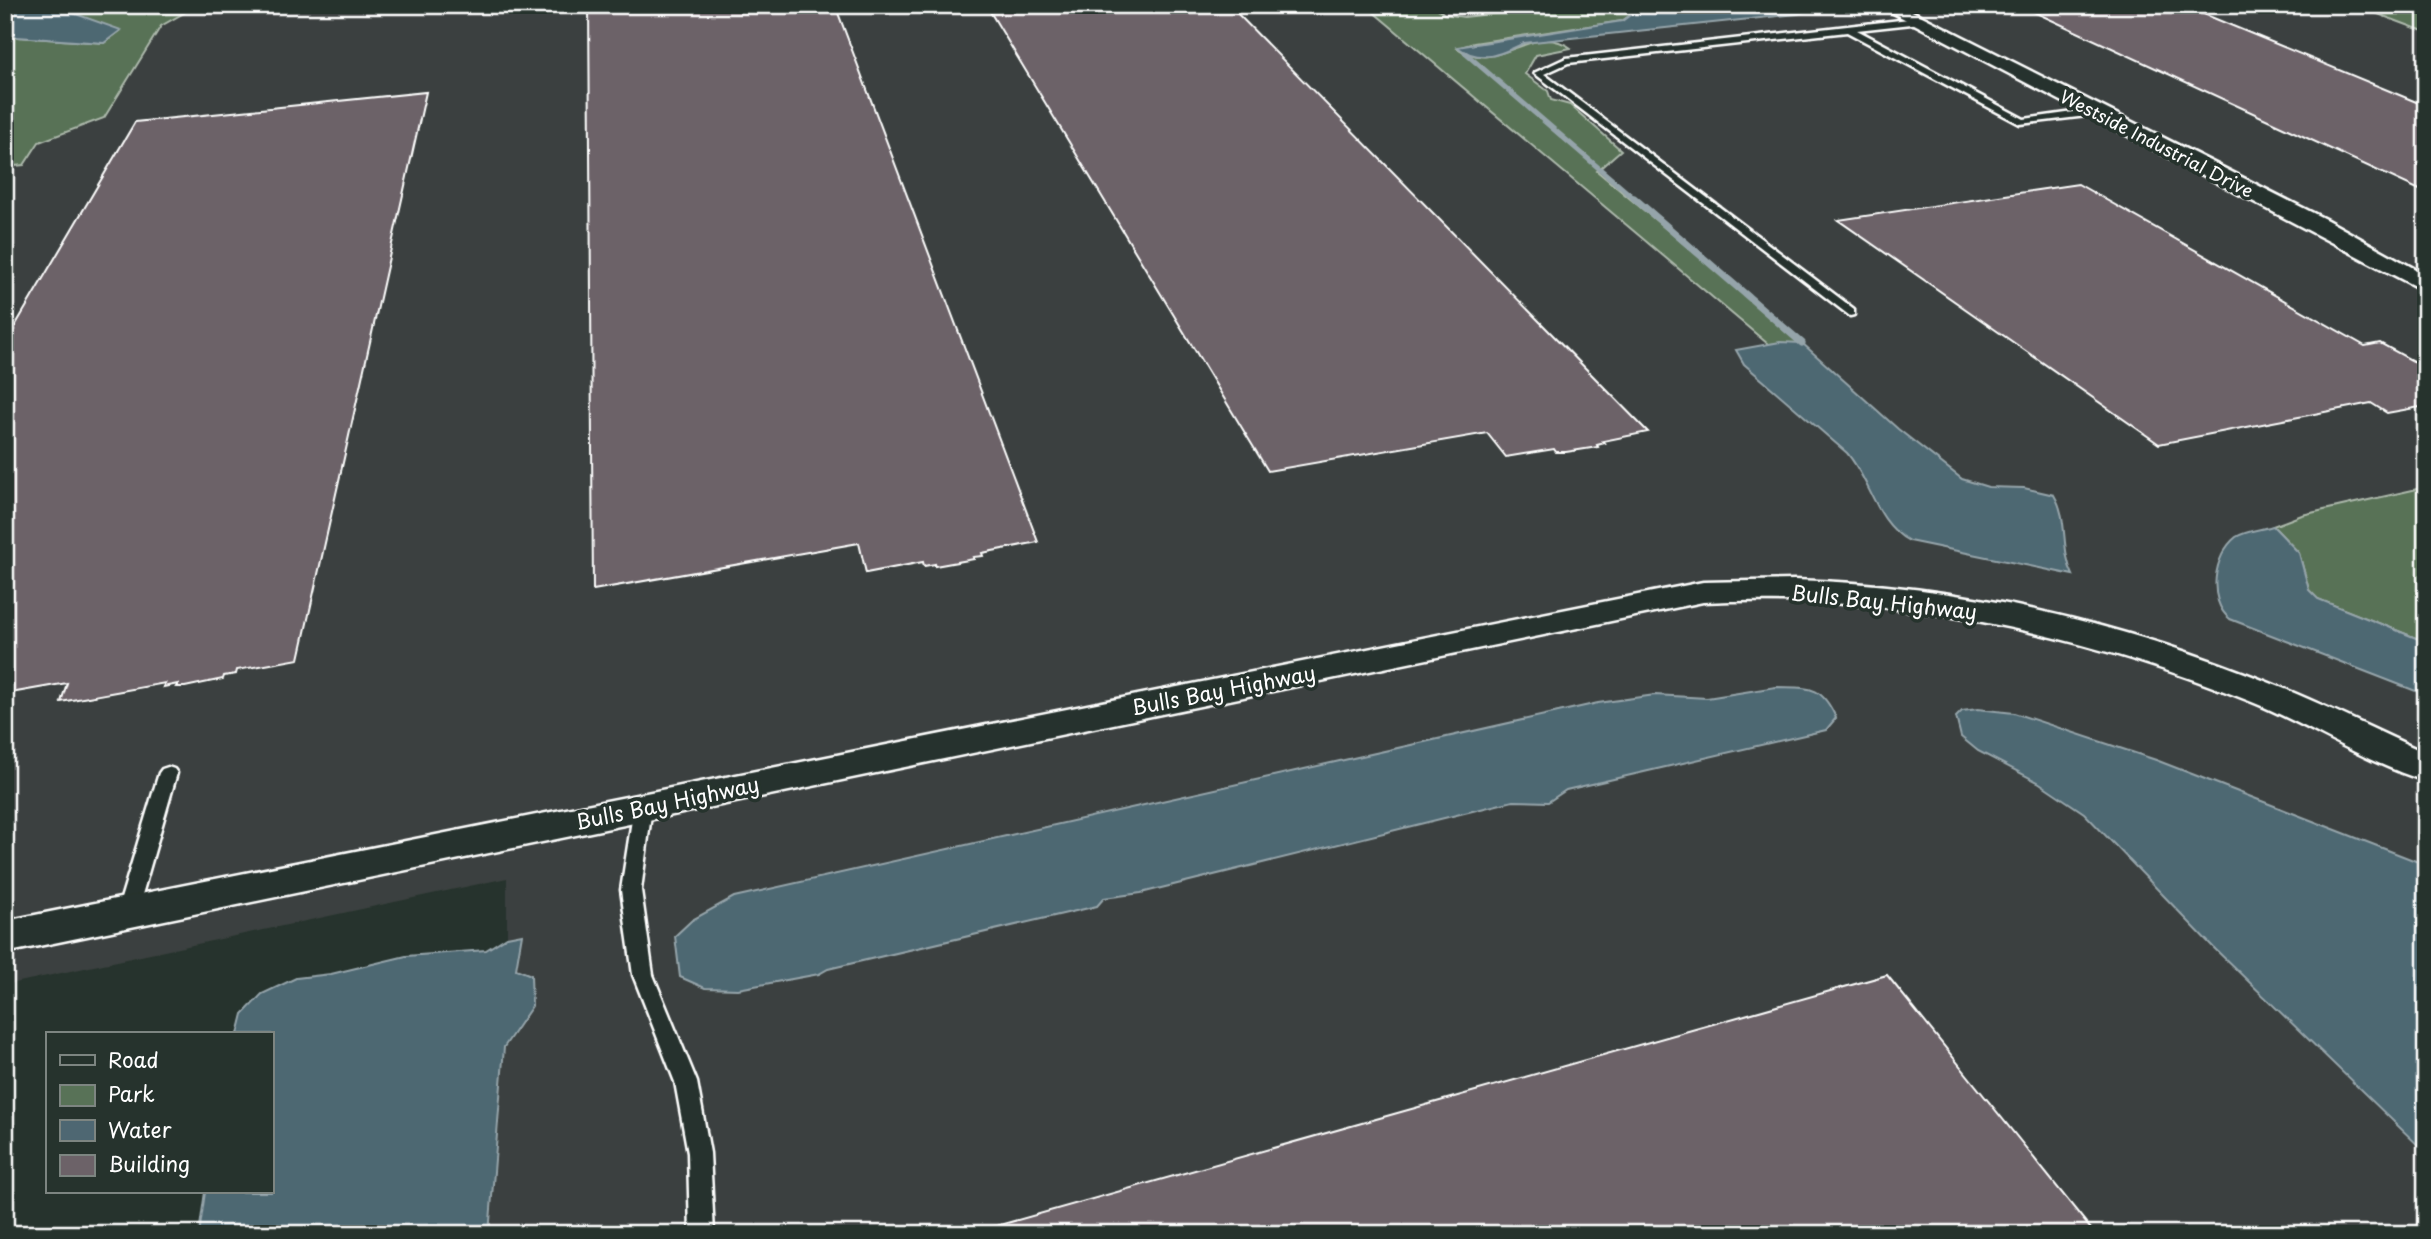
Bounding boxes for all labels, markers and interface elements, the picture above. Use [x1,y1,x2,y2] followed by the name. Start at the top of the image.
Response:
[2055,82,2259,204] street label: Westside Industrial Drive
[1789,575,1979,627] street label: Bulls Bay Highway
[1128,655,1318,723] street label: Bulls Bay Highway
[572,767,762,837] street label: Bulls Bay Highway
[46,1032,273,1194] legend
[108,1043,159,1075] text: Road
[108,1077,155,1109] text: Park
[108,1113,172,1145] text: Water
[108,1147,190,1179] text: Building

